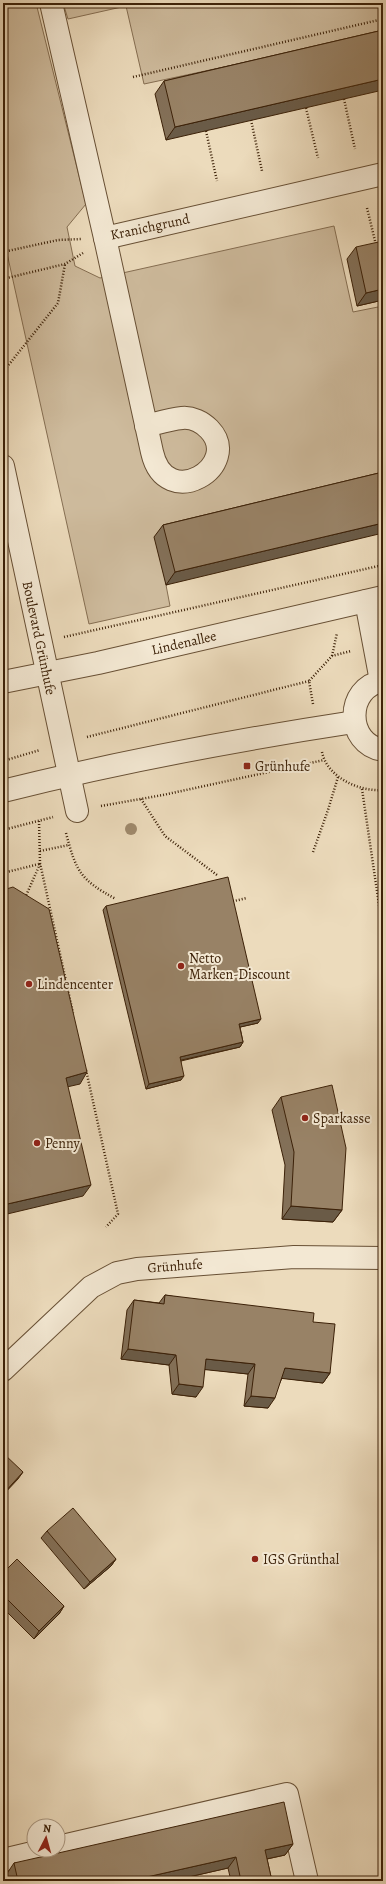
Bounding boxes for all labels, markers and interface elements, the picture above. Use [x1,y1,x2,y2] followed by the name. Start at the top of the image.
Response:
[109,209,192,245] street label: Kranichgrund
[18,579,60,697] street label: Boulevard Grünhufe
[150,626,218,660] street label: Lindenallee
[255,757,310,776] place label: Grünhufe
[242,761,252,771] marker: Grünhufe
[189,949,290,984] place label: Netto Marken-Discount
[176,961,186,971] marker: Netto Marken-Discount
[37,975,114,994] place label: Lindencenter
[24,979,34,989] marker: Lindencenter
[313,1109,370,1128] place label: Sparkasse
[300,1113,310,1123] marker: Sparkasse
[45,1134,80,1153] place label: Penny
[32,1138,42,1148] marker: Penny
[147,1255,203,1277] street label: Grünhufe
[263,1550,340,1569] place label: IGS Grünthal
[250,1554,260,1564] marker: IGS Grünthal
[26,1818,66,1858] north arrow
[42,1821,52,1836] text: N

